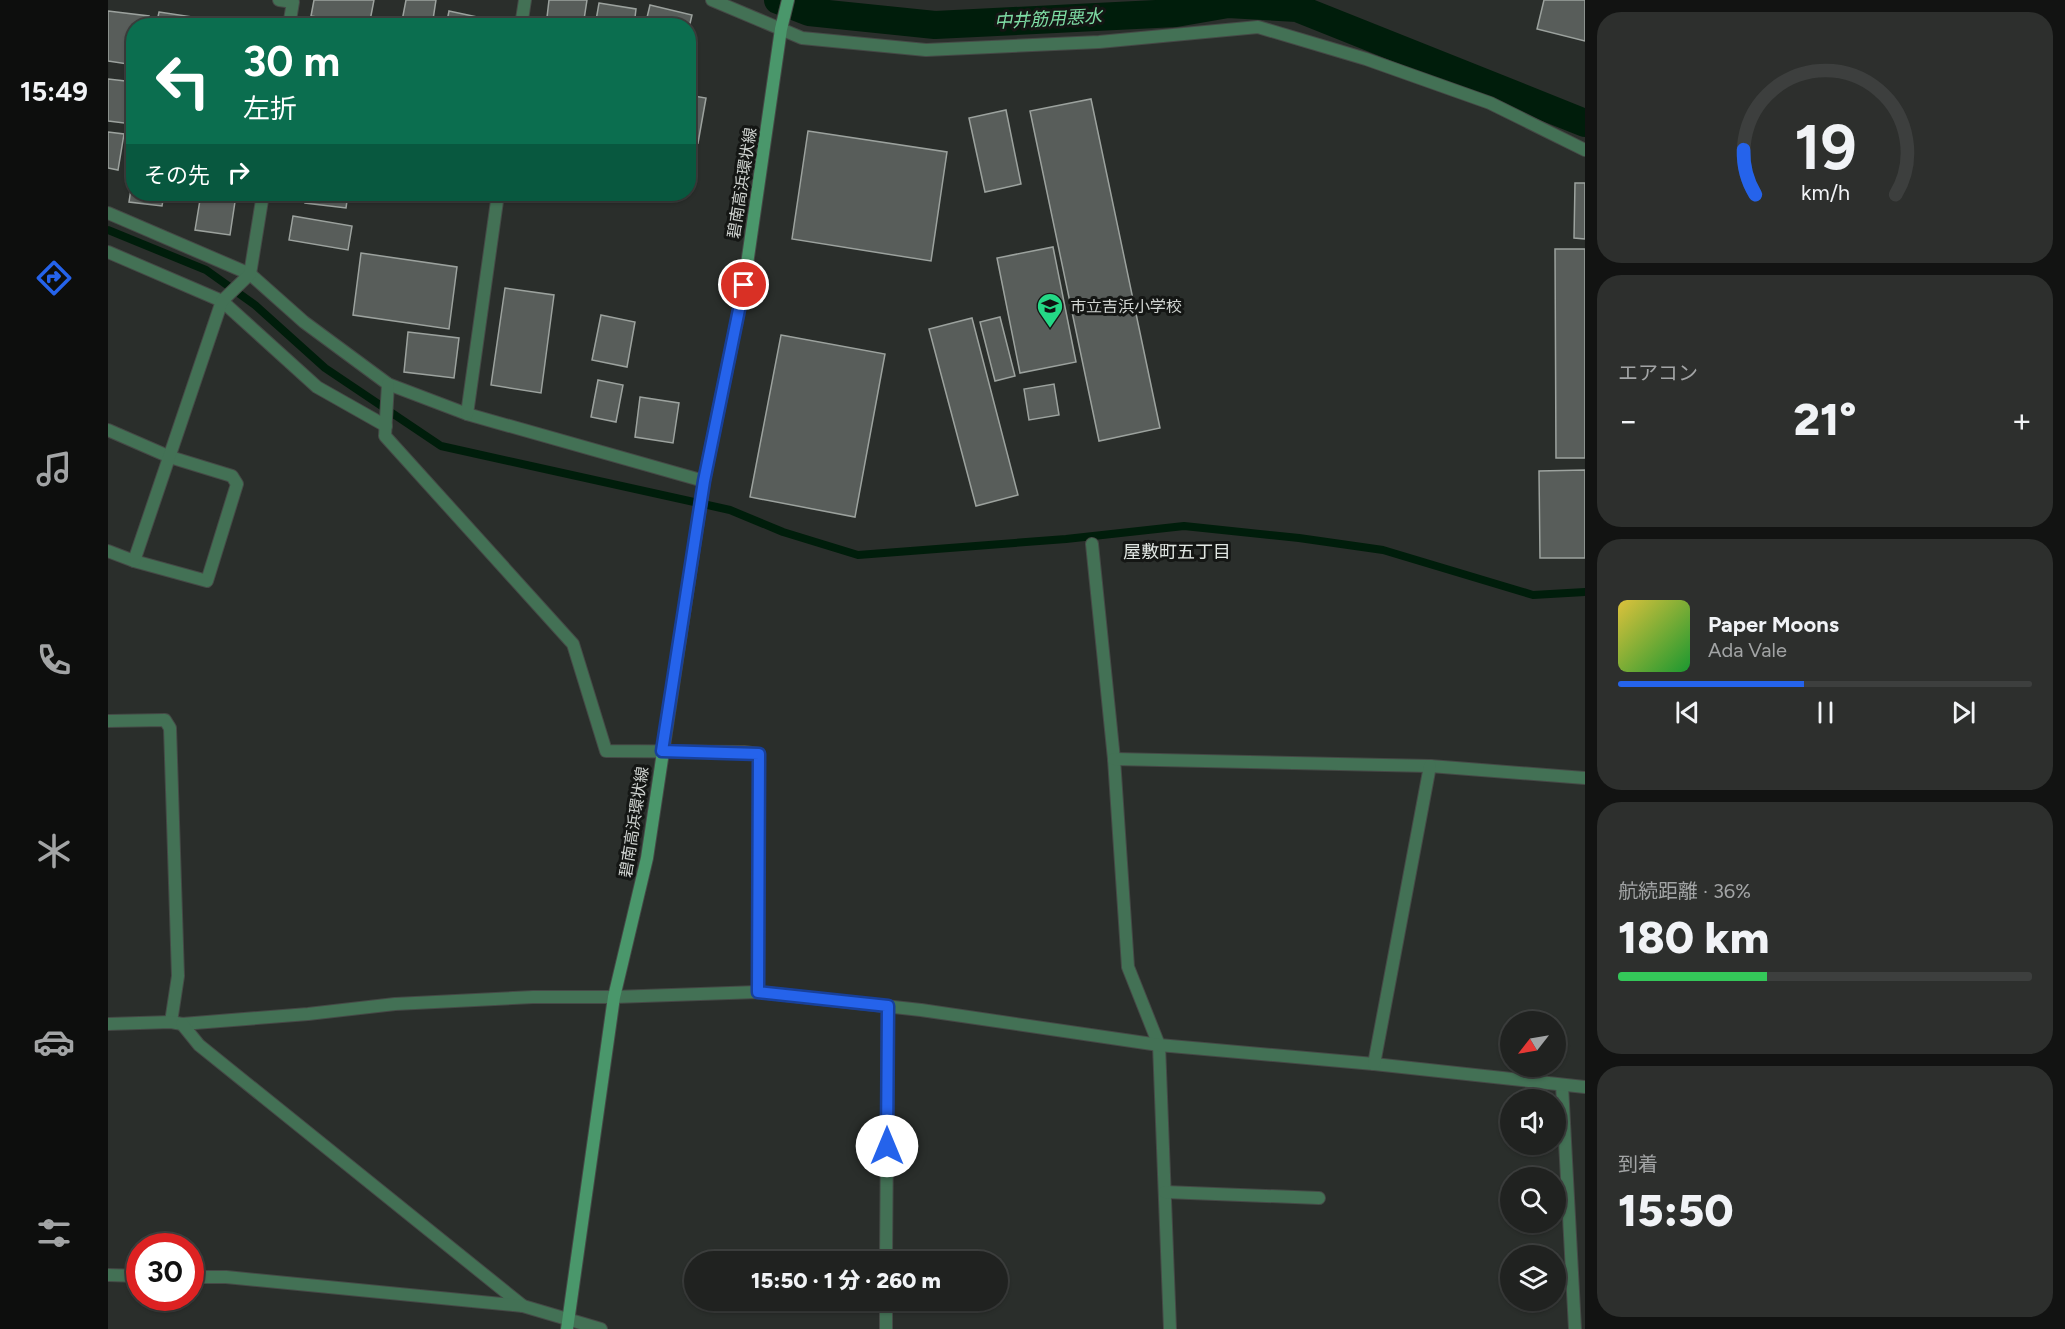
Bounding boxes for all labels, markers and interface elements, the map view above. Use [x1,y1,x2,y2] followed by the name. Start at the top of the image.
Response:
[993,5,1104,33] water label: 中井筋用悪水
[243,36,340,87] text: 30 m
[144,42,222,120] icon: left
[20,75,88,108] text: 15:49
[243,92,297,125] text: 左折
[1794,110,1856,185] text: 19
[724,126,760,240] street label: 碧南高浜環状線
[222,156,255,189] icon: right
[144,162,210,189] text: その先
[1801,180,1849,205] text: km/h
[33,257,75,299] icon: directions
[718,259,769,310] pin
[727,268,760,301] icon: arrive
[1035,291,1065,329] school or university icon: 市立吉浜小学校
[1070,297,1182,316] place label: 市立吉浜小学校
[1618,361,1698,385] text: エアコン
[1794,392,1856,446] text: 21°
[1618,401,1639,440] text: −
[2011,401,2032,440] text: +
[33,448,75,490] icon: music
[1123,541,1231,563] district label: 屋敷町五丁目
[1708,611,1839,638] text: Paper Moons
[1708,638,1787,662] text: Ada Vale
[33,639,75,681] icon: phone
[1671,696,1704,729] icon: previous
[1809,696,1842,729] icon: pause
[1947,696,1980,729] icon: next
[616,765,652,879] street label: 碧南高浜環状線
[33,830,75,872] icon: climate
[1618,879,1751,903] text: 航続距離 · 36%
[1618,910,1769,964] text: 180 km
[1500,1011,1566,1077] north arrow
[1500,1011,1566,1311] map controls
[33,1021,75,1063] icon: car
[1500,1089,1566,1155] button: sound
[855,1114,919,1178] position arrow
[1618,1152,1658,1176] text: 到着
[1500,1167,1566,1233] button: search
[1618,1183,1734,1237] text: 15:50
[33,1212,75,1254] icon: filters
[126,1233,204,1311] speed limit sign: 30
[1500,1245,1566,1311] button: layers
[751,1267,941,1294] text: 15:50 · 1 分 · 260 m

